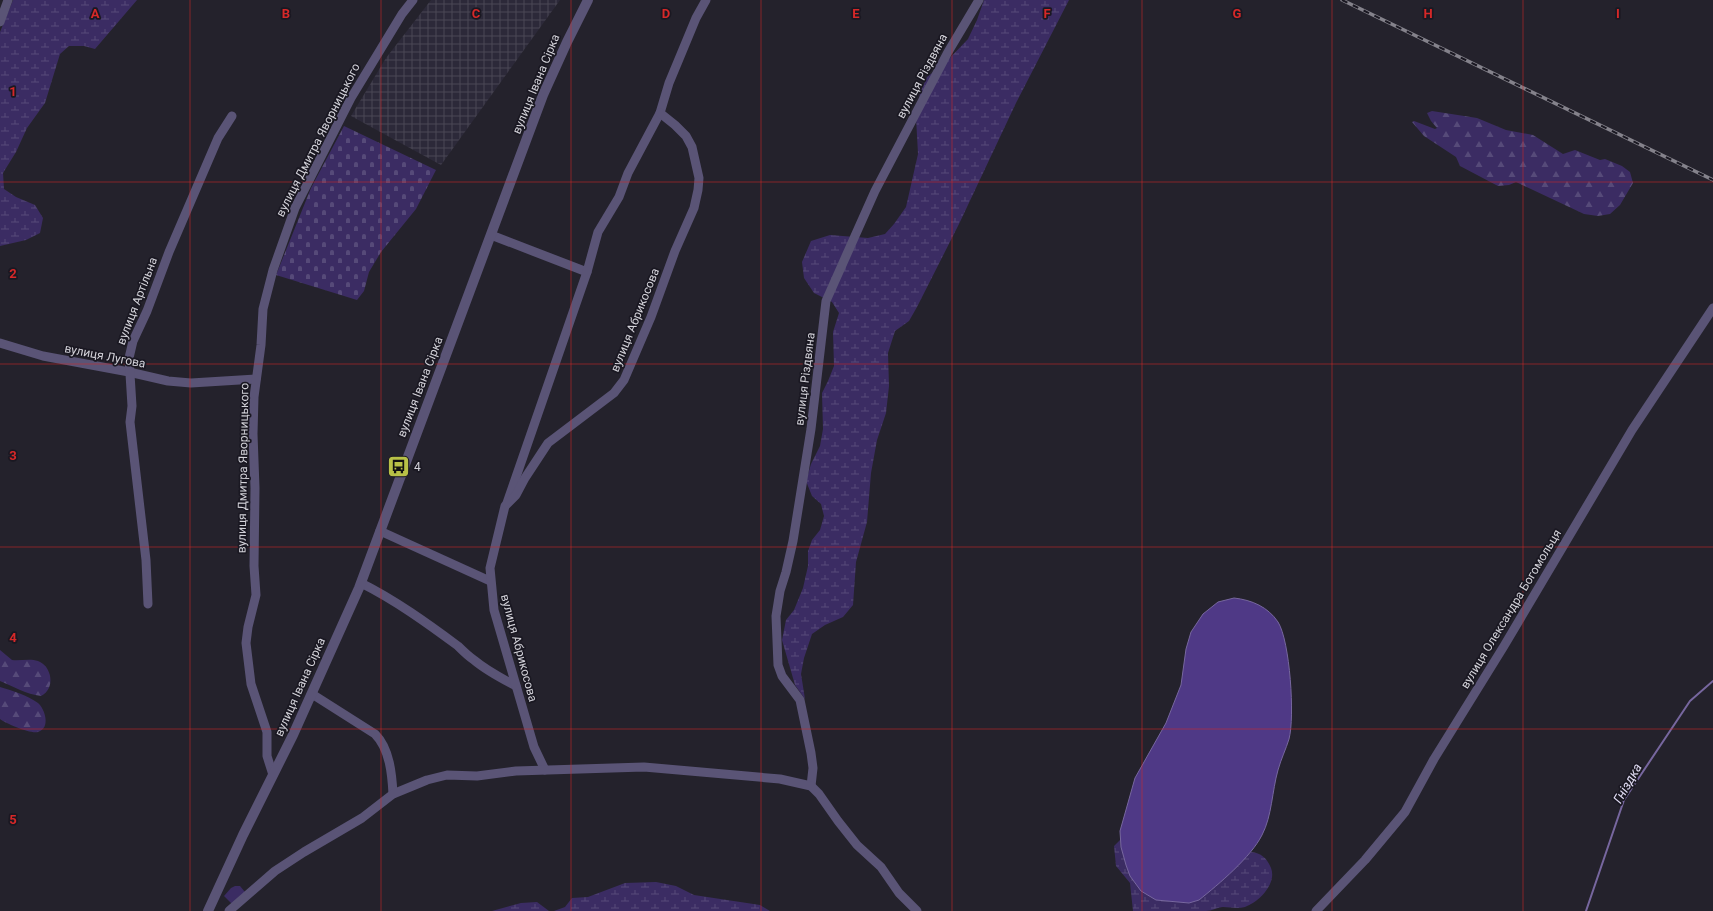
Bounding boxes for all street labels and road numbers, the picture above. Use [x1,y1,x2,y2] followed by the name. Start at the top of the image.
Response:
[894,31,950,121] street label: вулиця Різдвяна
[510,32,562,136] street label: вулиця Івана Сірка
[273,61,363,219] street label: вулиця Дмитра Яворницького
[114,255,160,347] street label: вулиця Артільна
[608,266,662,374] street label: вулиця Абрикосова
[792,332,818,426] street label: вулиця Різдвяна
[394,335,446,439] street label: вулиця Івана Сірка
[63,341,147,371] street label: вулиця Лугова
[235,383,251,553] street label: вулиця Дмитра Яворницького
[1458,527,1564,691] street label: вулиця Олександра Богомольця
[498,593,540,703] street label: вулиця Абрикосова
[272,636,328,738] street label: вулиця Івана Сірка

